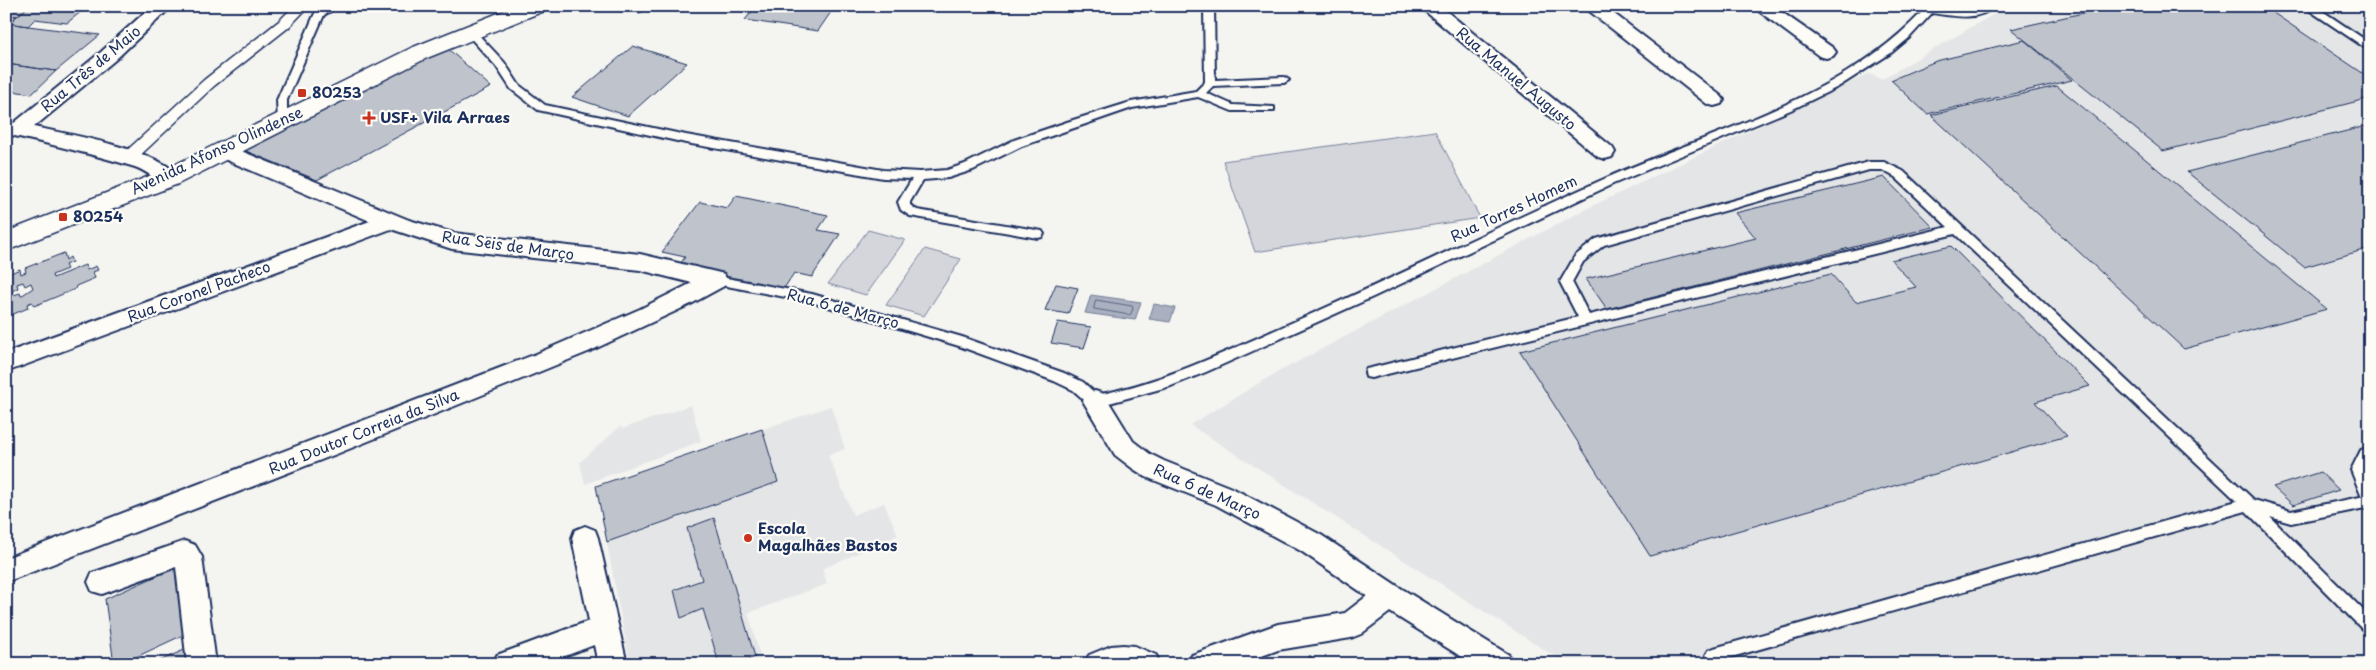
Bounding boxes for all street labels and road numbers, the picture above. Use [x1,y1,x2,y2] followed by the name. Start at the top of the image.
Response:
[35,19,145,117] street label: Rua Três de Maio
[1452,21,1582,135] street label: Rua Manuel Augusto
[127,100,306,200] street label: Avenida Afonso Olindense
[1446,168,1581,247] street label: Rua Torres Homem
[441,224,576,265] street label: Rua Seis de Março
[124,254,273,327] street label: Rua Coronel Pacheco
[785,282,902,334] street label: Rua 6 de Março
[265,382,462,479] street label: Rua Doutor Correia da Silva
[1150,457,1265,525] street label: Rua 6 de Março

